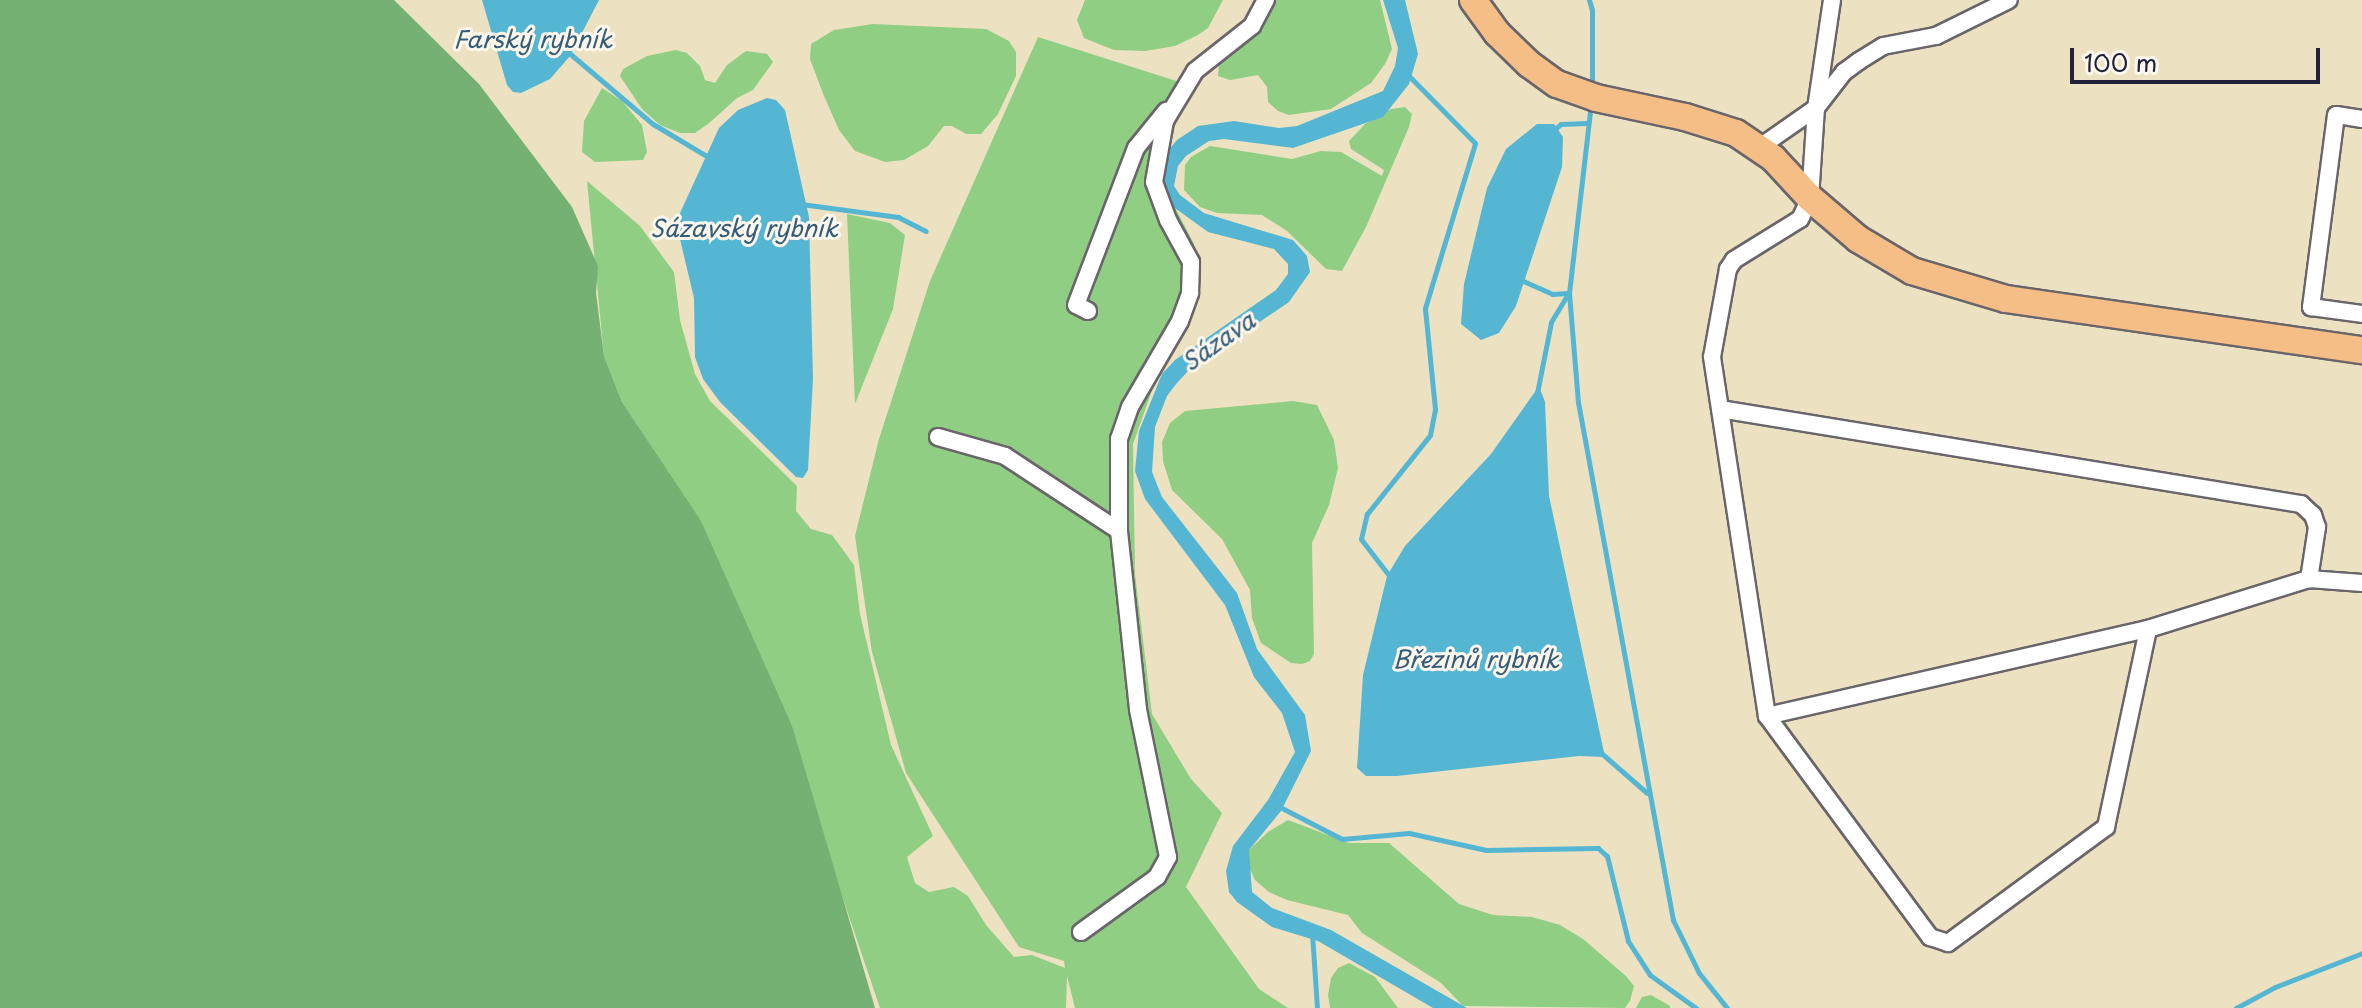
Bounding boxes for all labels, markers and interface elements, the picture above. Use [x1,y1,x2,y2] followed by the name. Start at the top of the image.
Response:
[453,25,613,53] water label: Farský rybník
[2074,32,2324,82] scale bar
[2084,44,2157,80] text: 100 m
[649,214,839,242] water label: Sázavský rybník
[1176,306,1260,376] water label: Sázava
[1393,645,1559,673] water label: Březinů rybník

